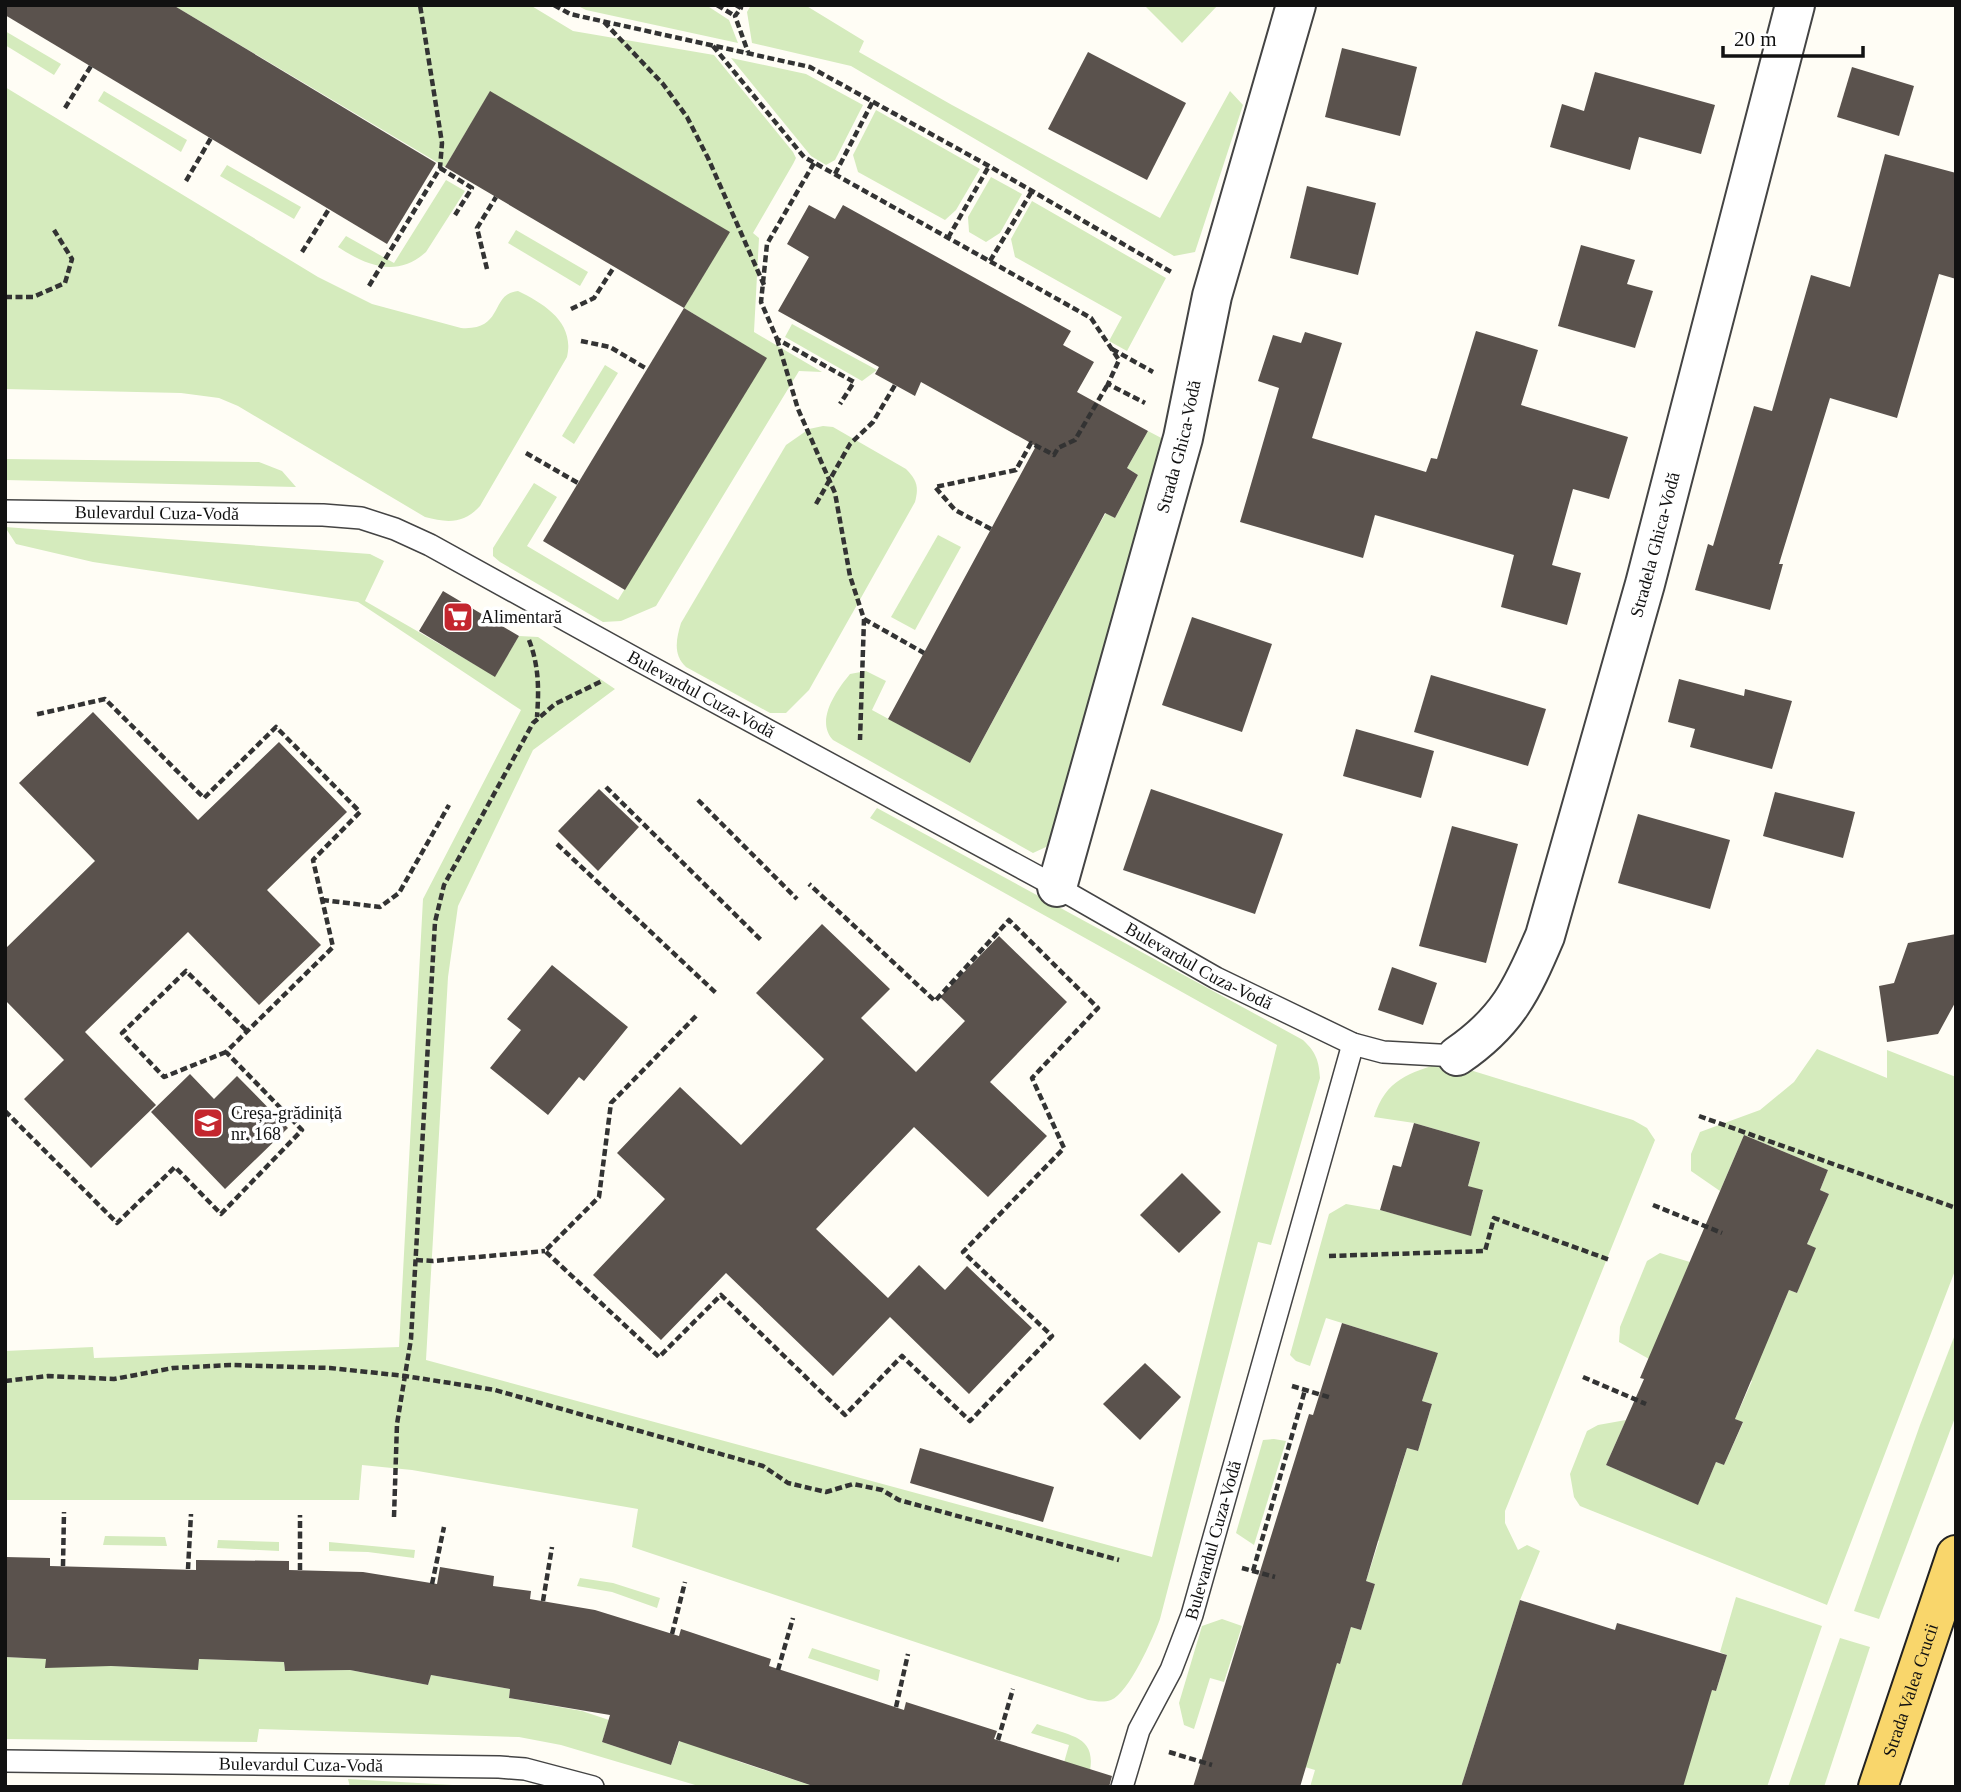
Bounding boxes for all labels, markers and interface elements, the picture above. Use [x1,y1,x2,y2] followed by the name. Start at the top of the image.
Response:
[1723,14,1863,58] scale bar
[1734,27,1777,51] text: 20 m
[1152,378,1205,515] street label: Strada Ghica-Vodă
[1626,470,1684,619] street label: Stradela Ghica-Vodă
[75,502,239,524] street label: Bulevardul Cuza-Vodă
[441,600,475,634] supermarket icon: Alimentară
[481,607,562,627] place label: Alimentară
[624,646,778,742] street label: Bulevardul Cuza-Vodă
[1122,918,1276,1014] street label: Bulevardul Cuza-Vodă
[231,1103,342,1144] place label: Creșa-grădiniță nr. 168
[191,1106,225,1140] school or university icon: Creșa-grădiniță nr. 168
[1181,1459,1245,1622] street label: Bulevardul Cuza-Vodă
[1879,1621,1942,1760] street label: Strada Valea Crucii
[219,1754,383,1776] street label: Bulevardul Cuza-Vodă

